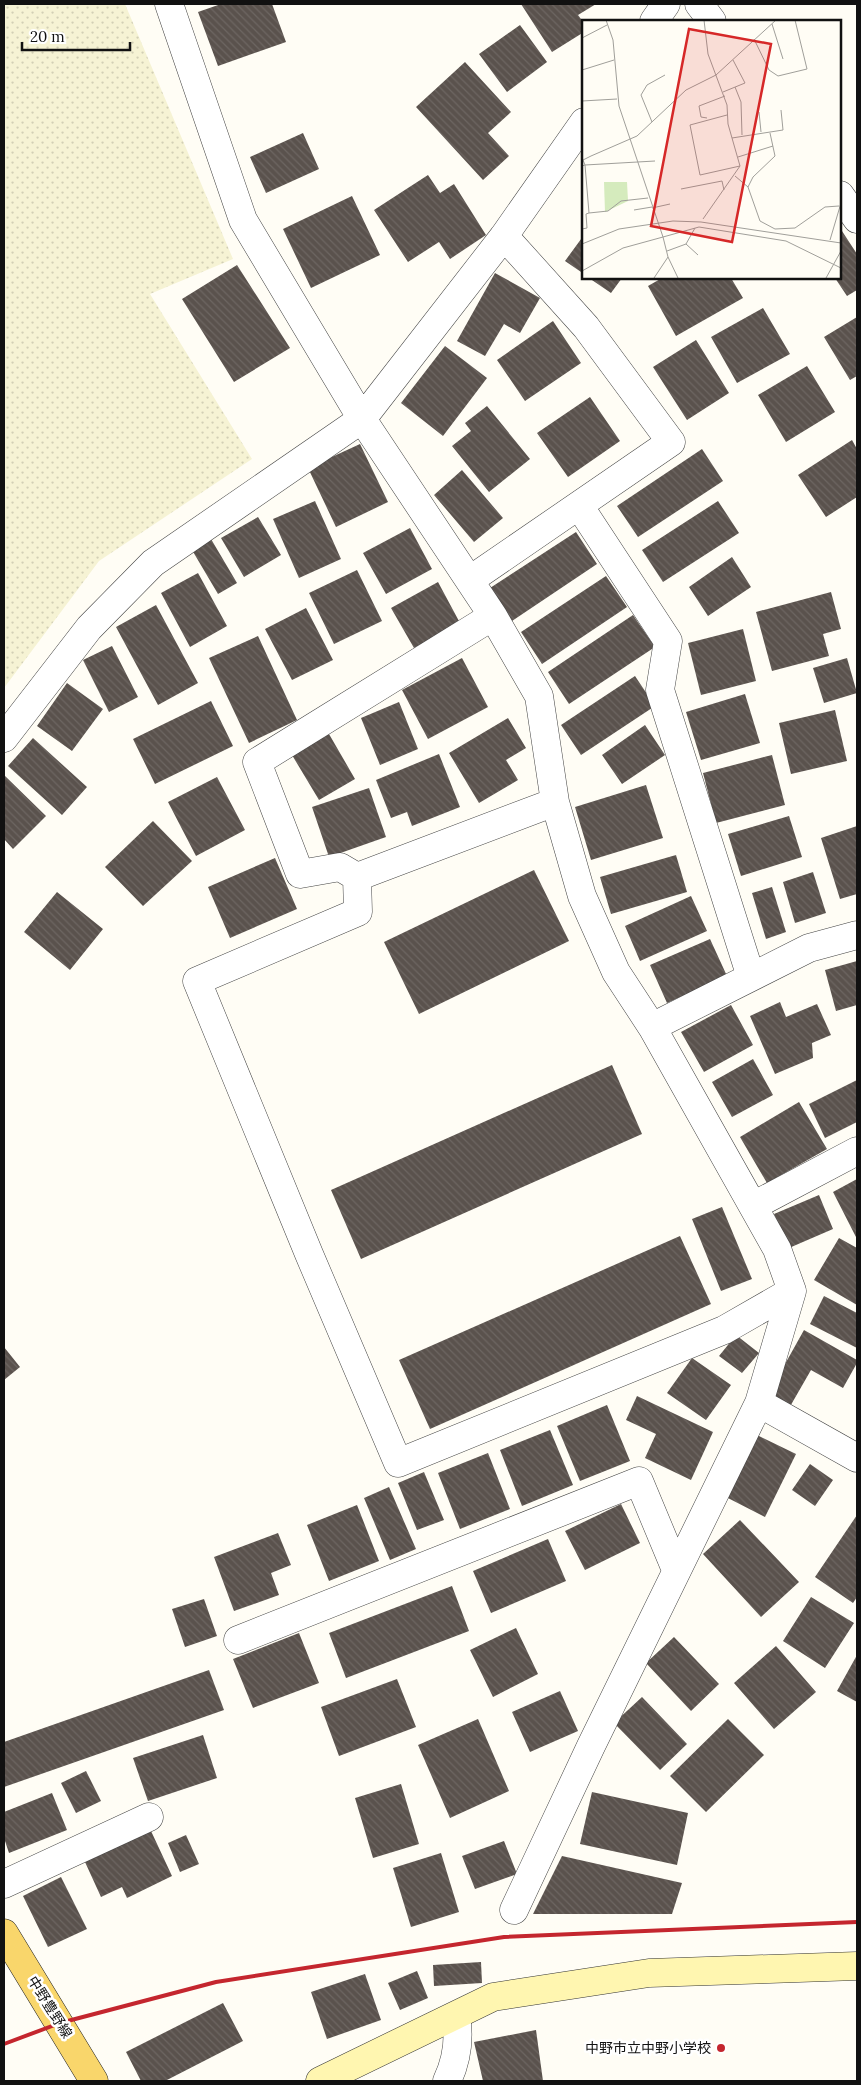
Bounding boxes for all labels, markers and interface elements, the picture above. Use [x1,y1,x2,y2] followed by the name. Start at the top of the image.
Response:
[22,20,130,52] scale bar
[582,20,841,279] inset map
[30,27,65,46] text: 20 m
[24,1973,76,2041] street label: 中野豊野線
[585,2039,711,2057] place label: 中野市立中野小学校
[715,2042,727,2054] marker: 中野市立中野小学校

